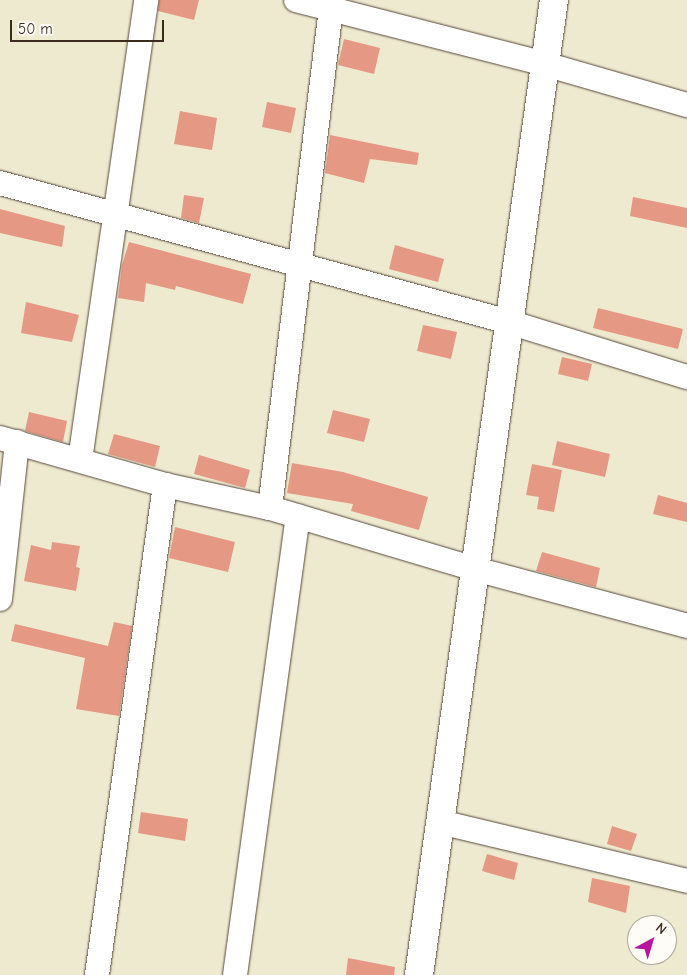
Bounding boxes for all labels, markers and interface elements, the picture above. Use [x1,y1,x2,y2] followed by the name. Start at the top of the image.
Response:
[12,10,166,42] scale bar
[18,20,53,38] text: 50 m
[627,915,677,965] north arrow
[652,919,670,938] text: N

